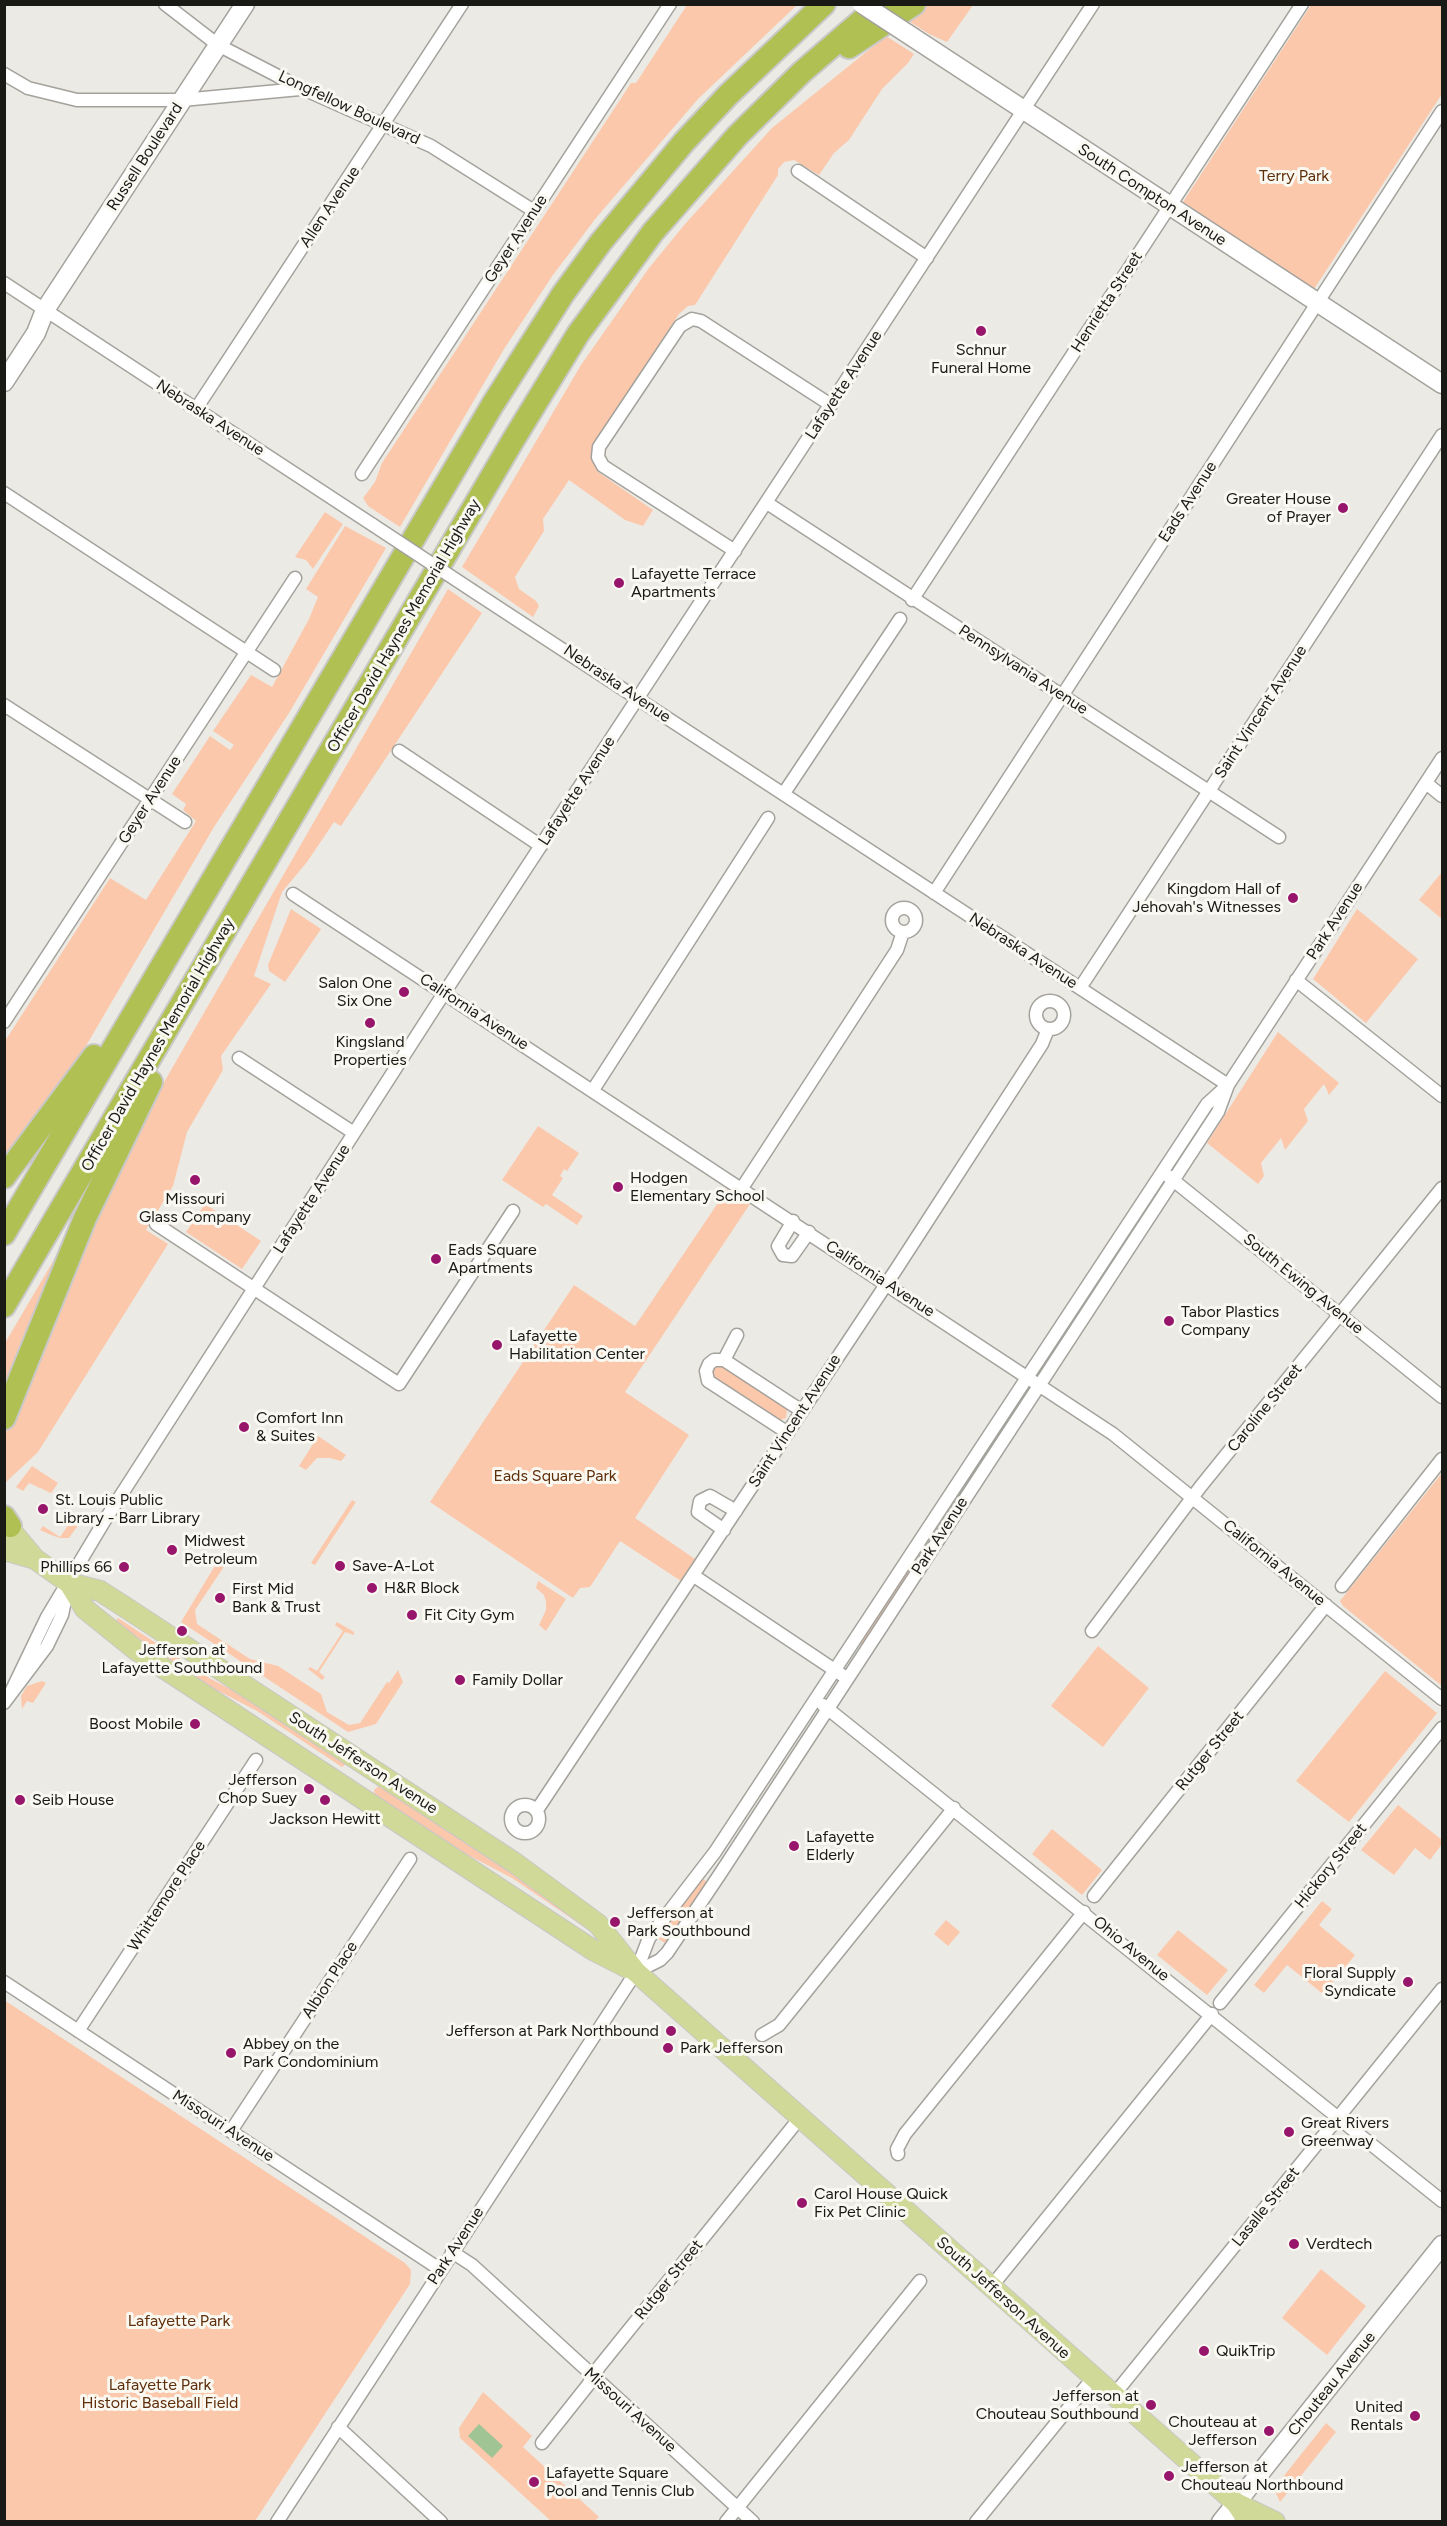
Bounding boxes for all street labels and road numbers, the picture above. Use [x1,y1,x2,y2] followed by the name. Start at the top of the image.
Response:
[275,67,423,149] street label: Longfellow Boulevard
[103,99,187,215] street label: Russell Boulevard
[1074,140,1230,250] street label: South Compton Avenue
[296,163,364,251] street label: Allen Avenue
[480,191,552,287] street label: Geyer Avenue
[1067,248,1147,356] street label: Henrietta Street
[802,327,886,443] street label: Lafayette Avenue
[152,376,268,460] street label: Nebraska Avenue
[1155,458,1221,546] street label: Eads Avenue
[323,496,485,756] street label: Officer David Haynes Memorial Highway
[955,621,1091,719] street label: Pennsylvania Avenue
[560,641,674,727] street label: Nebraska Avenue
[1211,642,1311,782] street label: Saint Vincent Avenue
[535,733,619,849] street label: Lafayette Avenue
[114,752,186,848] street label: Geyer Avenue
[1303,879,1367,963] street label: Park Avenue
[965,909,1081,993] street label: Nebraska Avenue
[77,915,239,1175] street label: Officer David Haynes Memorial Highway
[416,970,532,1054] street label: California Avenue
[270,1141,354,1257] street label: Lafayette Avenue
[1239,1230,1367,1338] street label: South Ewing Avenue
[822,1237,938,1321] street label: California Avenue
[745,1351,845,1491] street label: Saint Vincent Avenue
[1224,1360,1306,1456] street label: Caroline Street
[908,1494,972,1578] street label: Park Avenue
[1219,1516,1329,1610] street label: California Avenue
[1172,1707,1248,1795] street label: Rutger Street
[285,1708,441,1818] street label: South Jefferson Avenue
[1291,1820,1371,1912] street label: Hickory Street
[124,1837,210,1955] street label: Whittemore Place
[1089,1912,1173,1986] street label: Ohio Avenue
[298,1938,362,2022] street label: Albion Place
[168,2086,278,2166] street label: Missouri Avenue
[1228,2163,1304,2251] street label: Lasalle Street
[424,2204,488,2288] street label: Park Avenue
[932,2233,1074,2363] street label: South Jefferson Avenue
[631,2236,707,2324] street label: Rutger Street
[1284,2328,1380,2440] street label: Chouteau Avenue
[580,2364,680,2456] street label: Missouri Avenue

